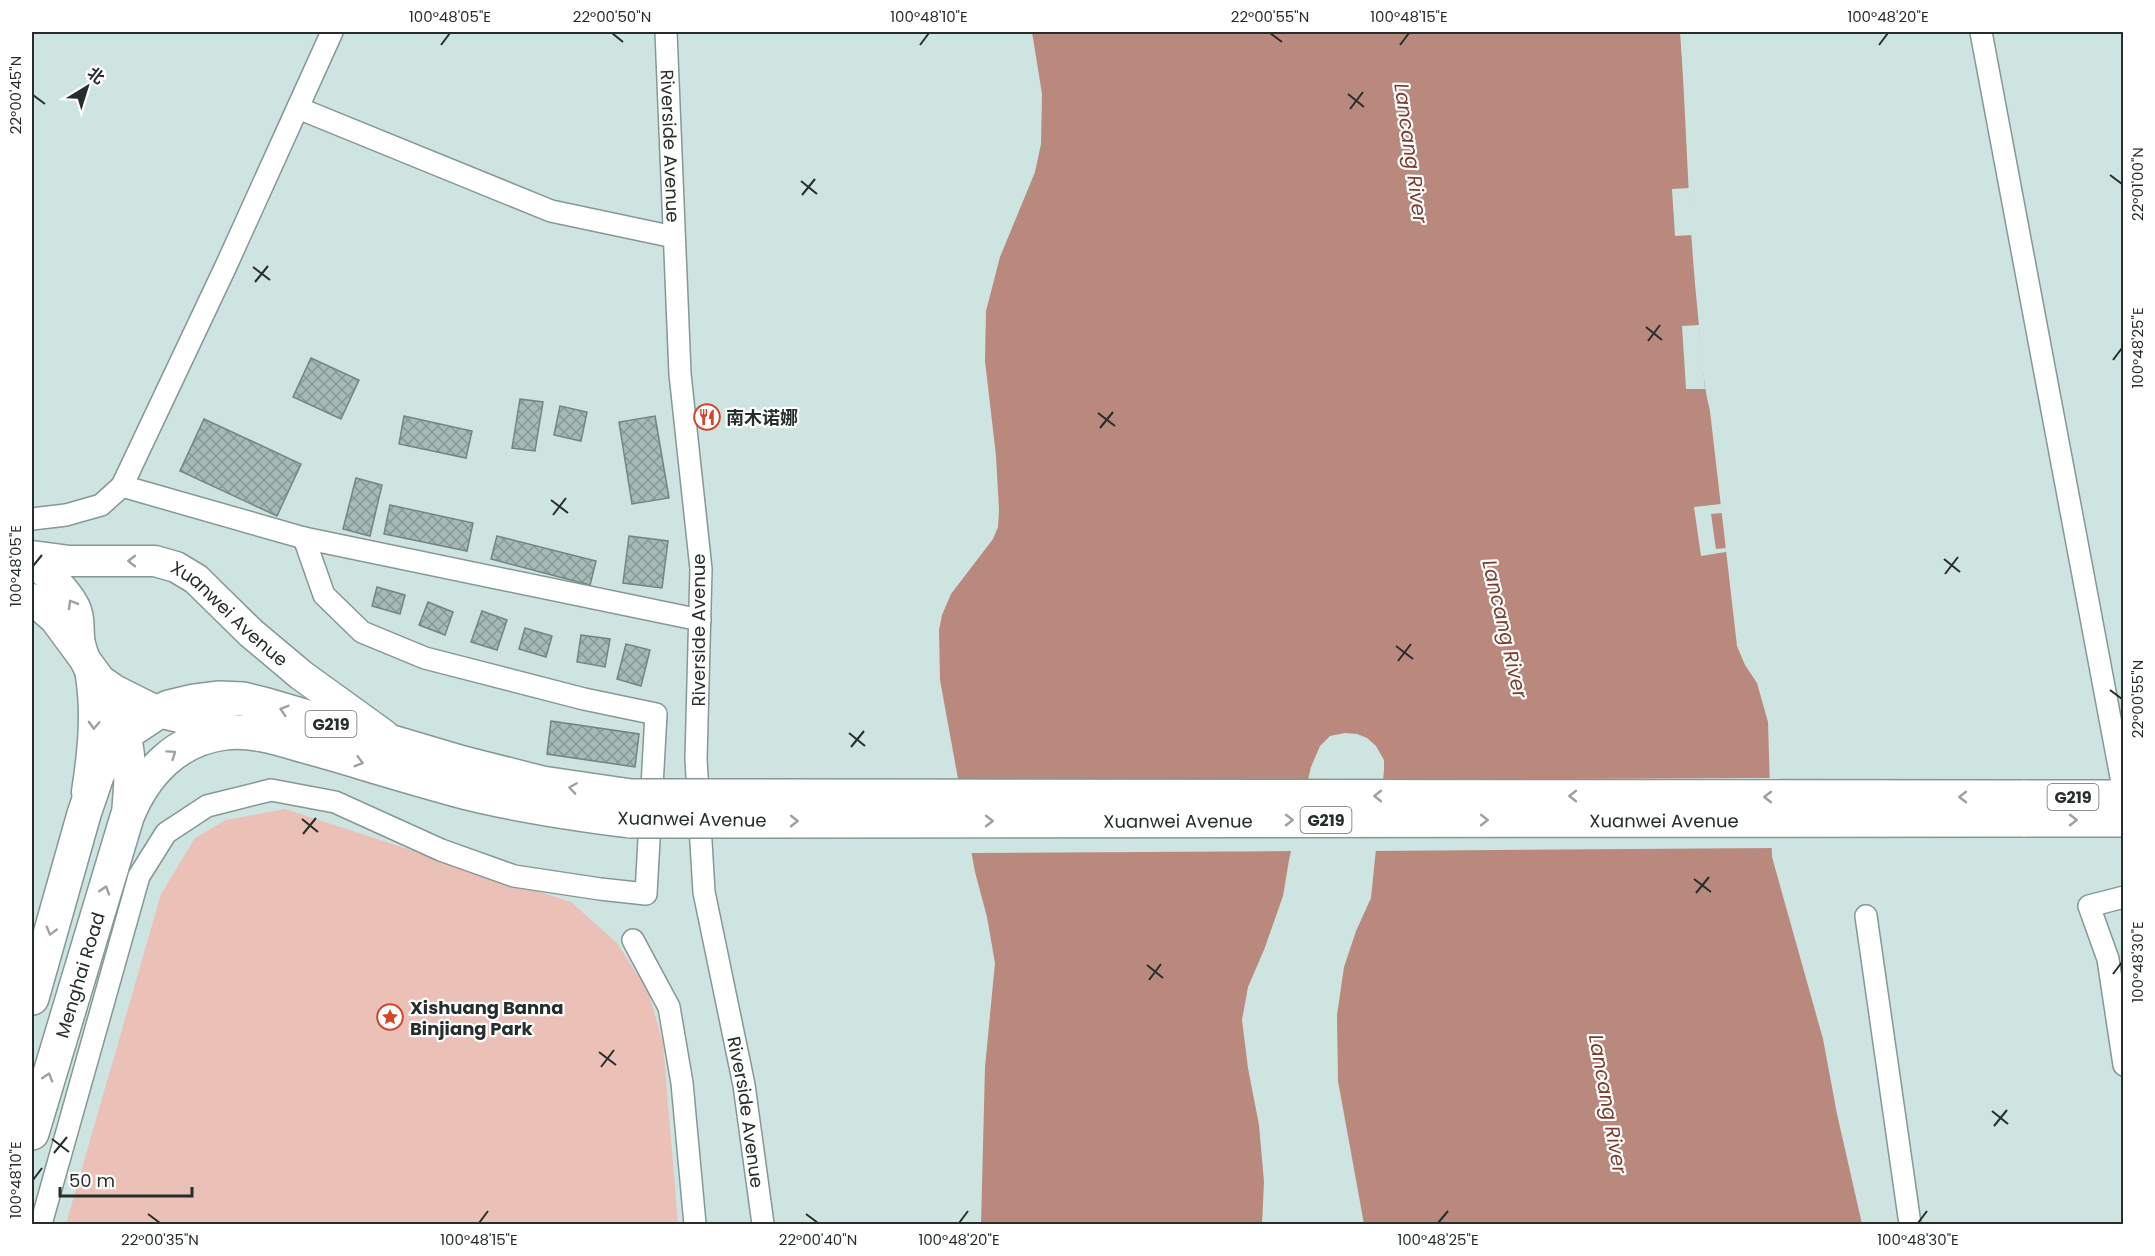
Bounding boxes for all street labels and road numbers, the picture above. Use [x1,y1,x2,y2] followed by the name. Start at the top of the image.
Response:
[655,69,686,223] street label: Riverside Avenue
[166,554,294,672] street label: Xuanwei Avenue
[686,554,711,706] street label: Riverside Avenue
[306,711,356,737] road number: G219
[2048,784,2098,810] road number: G219
[617,805,767,833] street label: Xuanwei Avenue
[1300,807,1352,833] road number: G219
[1103,808,1253,833] street label: Xuanwei Avenue
[1589,808,1739,833] street label: Xuanwei Avenue
[49,909,110,1041] street label: Menghai Road
[722,1034,770,1189] street label: Riverside Avenue

